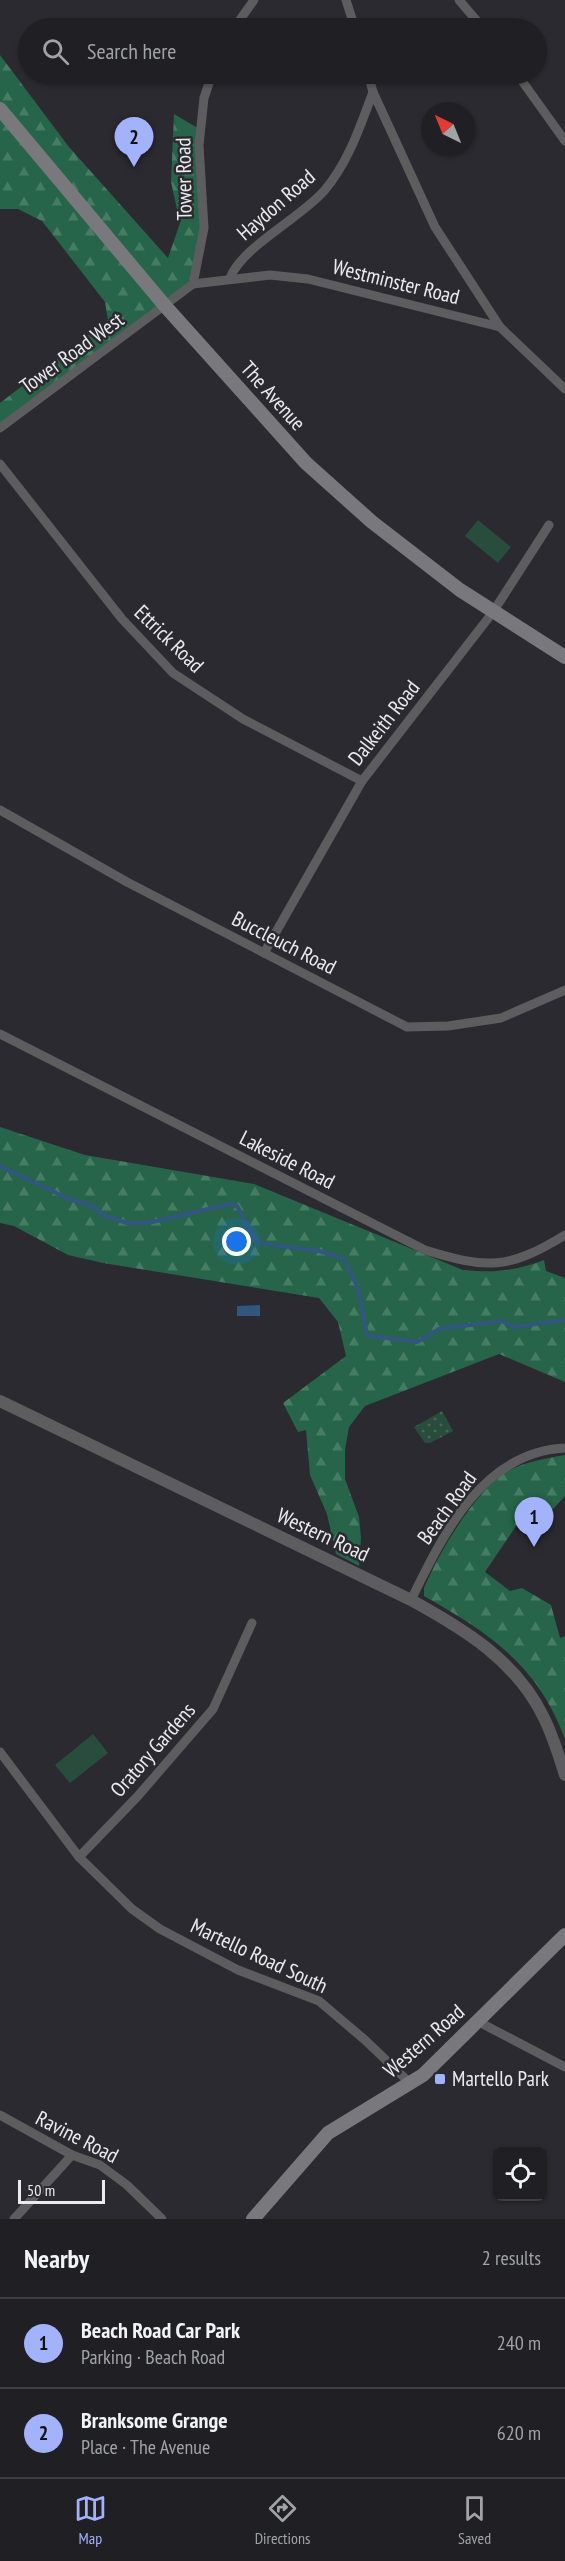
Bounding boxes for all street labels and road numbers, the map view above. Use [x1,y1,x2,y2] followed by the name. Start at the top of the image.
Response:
[169,137,198,221] street label: Tower Road
[231,163,320,246] street label: Haydon Road
[330,253,462,310] street label: Westminster Road
[14,306,129,399] street label: Tower Road West
[235,355,312,436] street label: The Avenue
[129,599,210,678] street label: Ettrick Road
[342,675,425,771] street label: Dalkeith Road
[228,905,341,980] street label: Buccleuch Road
[235,1124,339,1195] street label: Lakeside Road
[411,1466,482,1550] street label: Beach Road
[273,1501,374,1568] street label: Western Road
[104,1697,201,1802] street label: Oratory Gardens
[186,1912,332,1999] street label: Martello Road South
[378,1998,470,2083] street label: Western Road
[31,2104,123,2169] street label: Ravine Road

